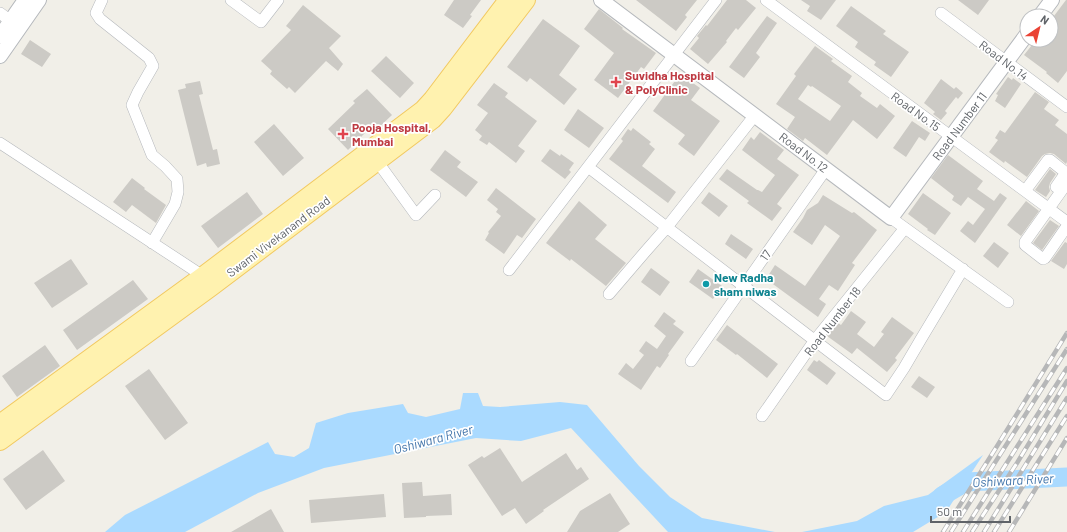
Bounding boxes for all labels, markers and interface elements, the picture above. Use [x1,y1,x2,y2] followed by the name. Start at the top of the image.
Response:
[1019,8,1059,48] north arrow
[1038,12,1052,27] text: N
[977,37,1031,83] street label: Road No.14
[625,68,714,96] place label: Suvidha Hospital & PolyClinic
[610,76,622,88] marker: Suvidha Hospital & PolyClinic
[889,89,943,133] street label: Road No.15
[929,89,989,163] street label: Road Number 11
[352,120,431,148] place label: Pooja Hospital, Mumbai
[337,128,349,140] marker: Pooja Hospital, Mumbai
[777,129,831,175] street label: Road No.12
[224,193,332,279] street label: Swami Vivekanand Road
[756,247,774,263] street label: 17
[714,270,776,298] place label: New Radha sham niwas
[701,279,711,289] marker: New Radha sham niwas
[801,284,863,358] street label: Road Number 18
[392,421,475,457] water label: Oshiwara River
[972,470,1055,490] water label: Oshiwara River
[931,498,1010,524] scale bar
[937,504,962,518] text: 50 m

